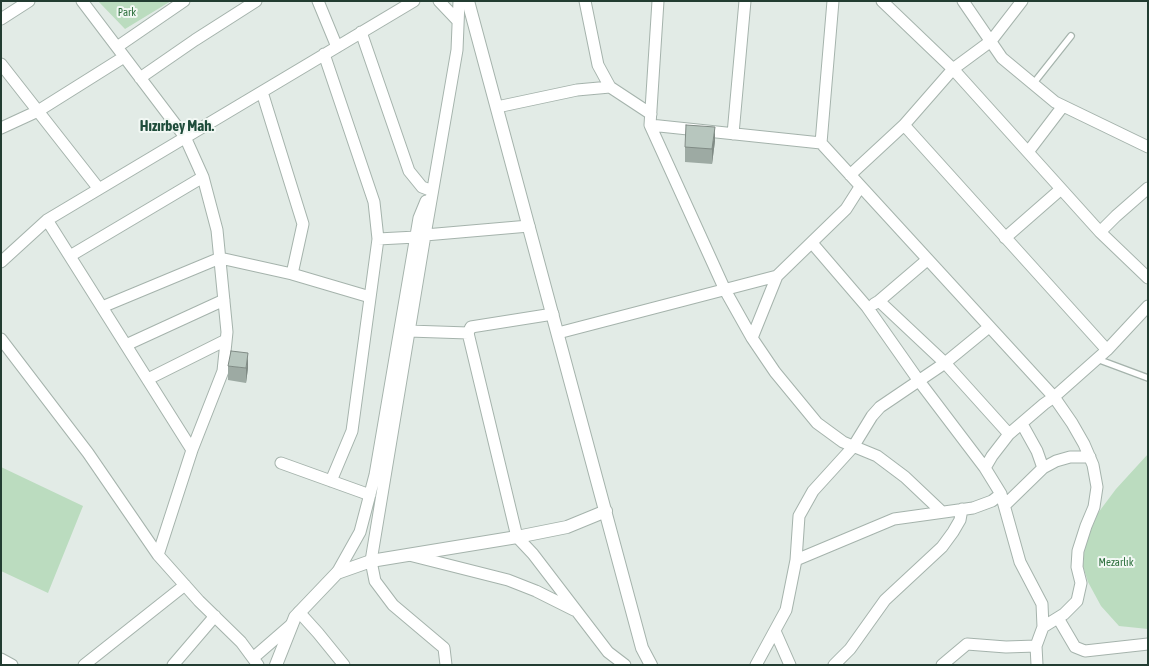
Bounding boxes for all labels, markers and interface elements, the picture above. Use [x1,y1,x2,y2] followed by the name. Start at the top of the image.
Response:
[118,6,136,20] park label: Park
[140,117,214,135] district label: Hızırbey Mah.
[1099,556,1133,570] park label: Mezarlık

